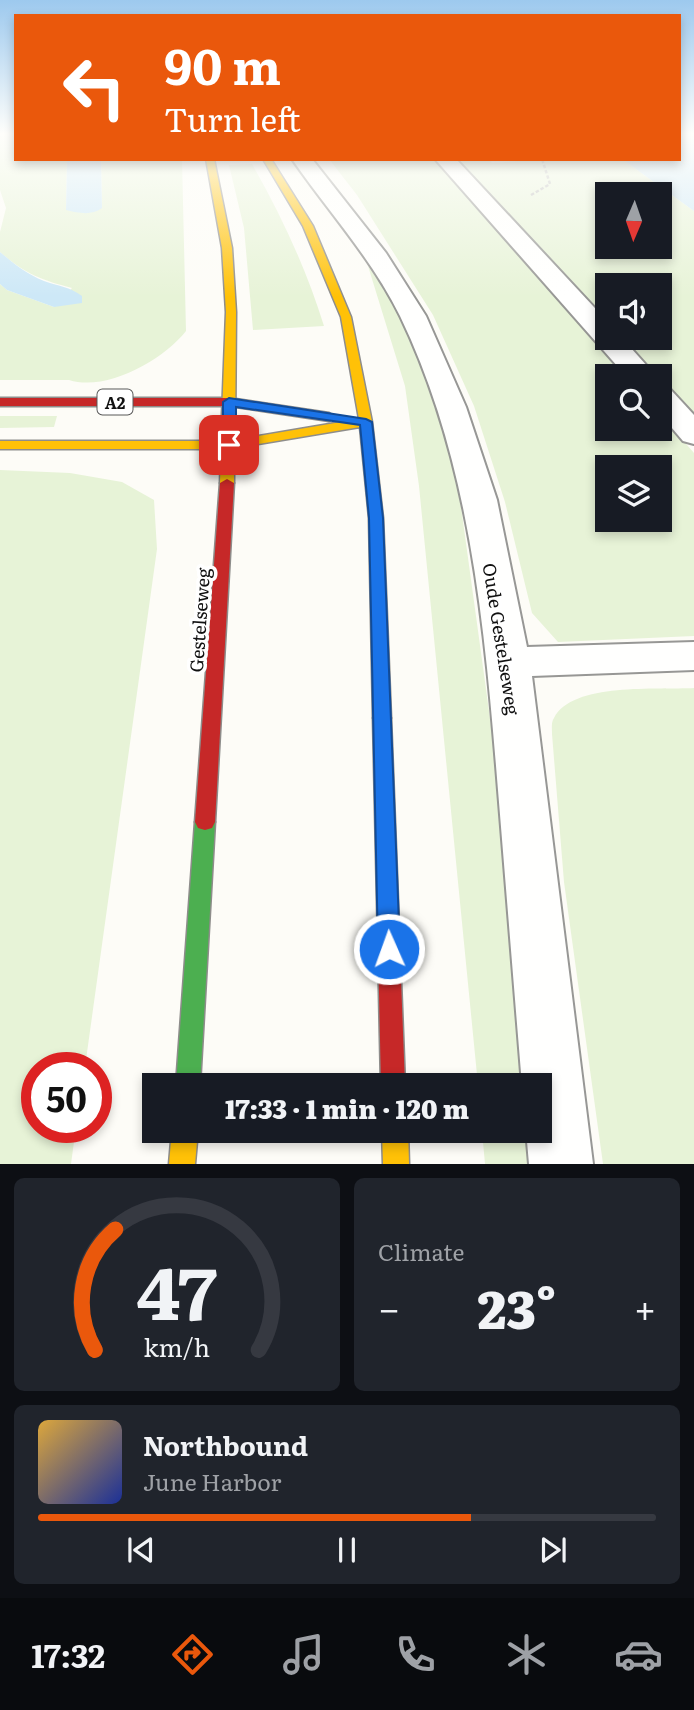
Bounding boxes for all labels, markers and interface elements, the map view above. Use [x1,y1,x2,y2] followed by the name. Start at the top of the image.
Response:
[164,27,281,100] text: 90 m
[49,42,140,133] icon: left
[164,94,301,142] text: Turn left
[595,182,672,259] north arrow
[595,182,672,532] map controls
[595,273,672,350] button: sound
[595,364,672,441] button: search
[97,390,132,414] road number: A2
[199,415,259,475] pin
[210,426,248,464] icon: arrive
[595,455,672,532] button: layers
[477,561,527,718] street label: Oude Gestelseweg
[182,566,216,673] street label: Gestelseweg
[352,912,426,986] position arrow
[21,1052,112,1143] speed limit sign: 50
[225,1088,469,1127] text: 17:33 · 1 min · 120 m
[378,1234,464,1268] text: Climate
[137,1235,218,1343] text: 47
[478,1268,557,1345] text: 23°
[378,1278,400,1335] text: −
[634,1278,656,1335] text: +
[144,1328,210,1365] text: km/h
[143,1425,308,1464] text: Northbound
[143,1464,281,1498] text: June Harbor
[122,1531,160,1569] icon: previous
[328,1531,366,1569] icon: pause
[534,1531,572,1569] icon: next
[31,1630,105,1678] text: 17:32
[168,1630,217,1679] icon: directions
[279,1630,328,1679] icon: music
[391,1630,440,1679] icon: phone
[502,1630,551,1679] icon: climate
[614,1630,663,1679] icon: car

